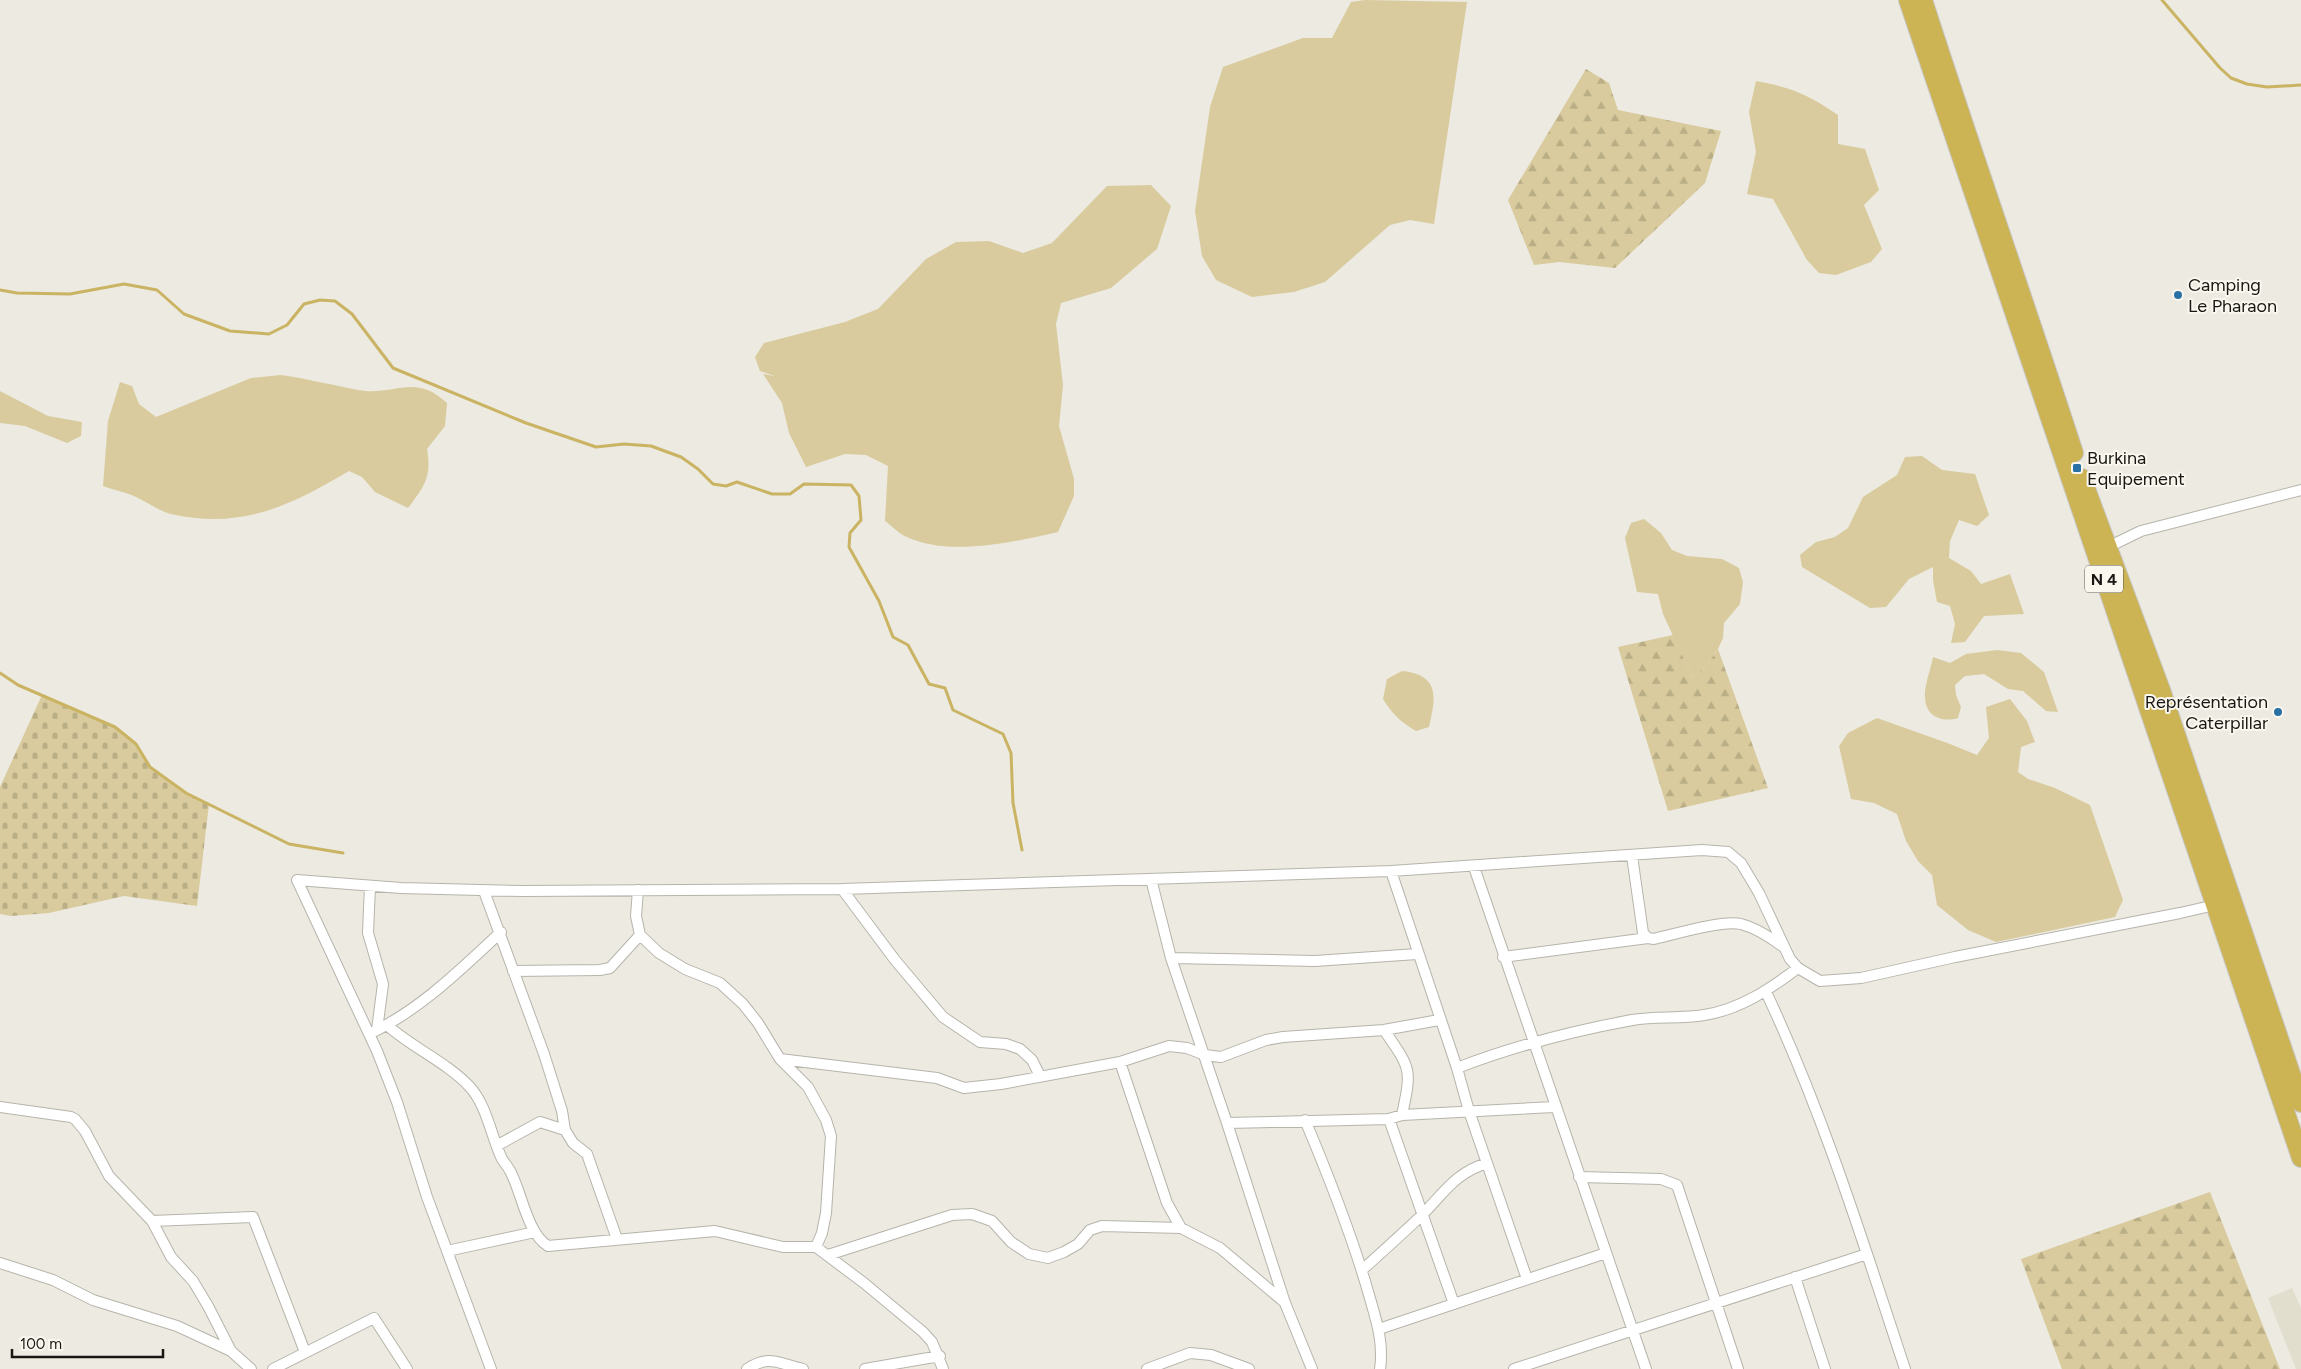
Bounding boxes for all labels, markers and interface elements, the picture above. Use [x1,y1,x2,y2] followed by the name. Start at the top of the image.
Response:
[2188,274,2277,317] place label: Camping Le Pharaon
[2172,289,2184,301] marker: Camping Le Pharaon
[2087,447,2185,490] place label: Burkina Equipement
[2071,462,2083,474] marker: Burkina Equipement
[2085,566,2123,592] road number: N 4
[2145,691,2268,734] place label: Représentation Caterpillar
[2272,706,2284,718] marker: Représentation Caterpillar
[12,1326,164,1358] scale bar
[20,1335,62,1353] text: 100 m

